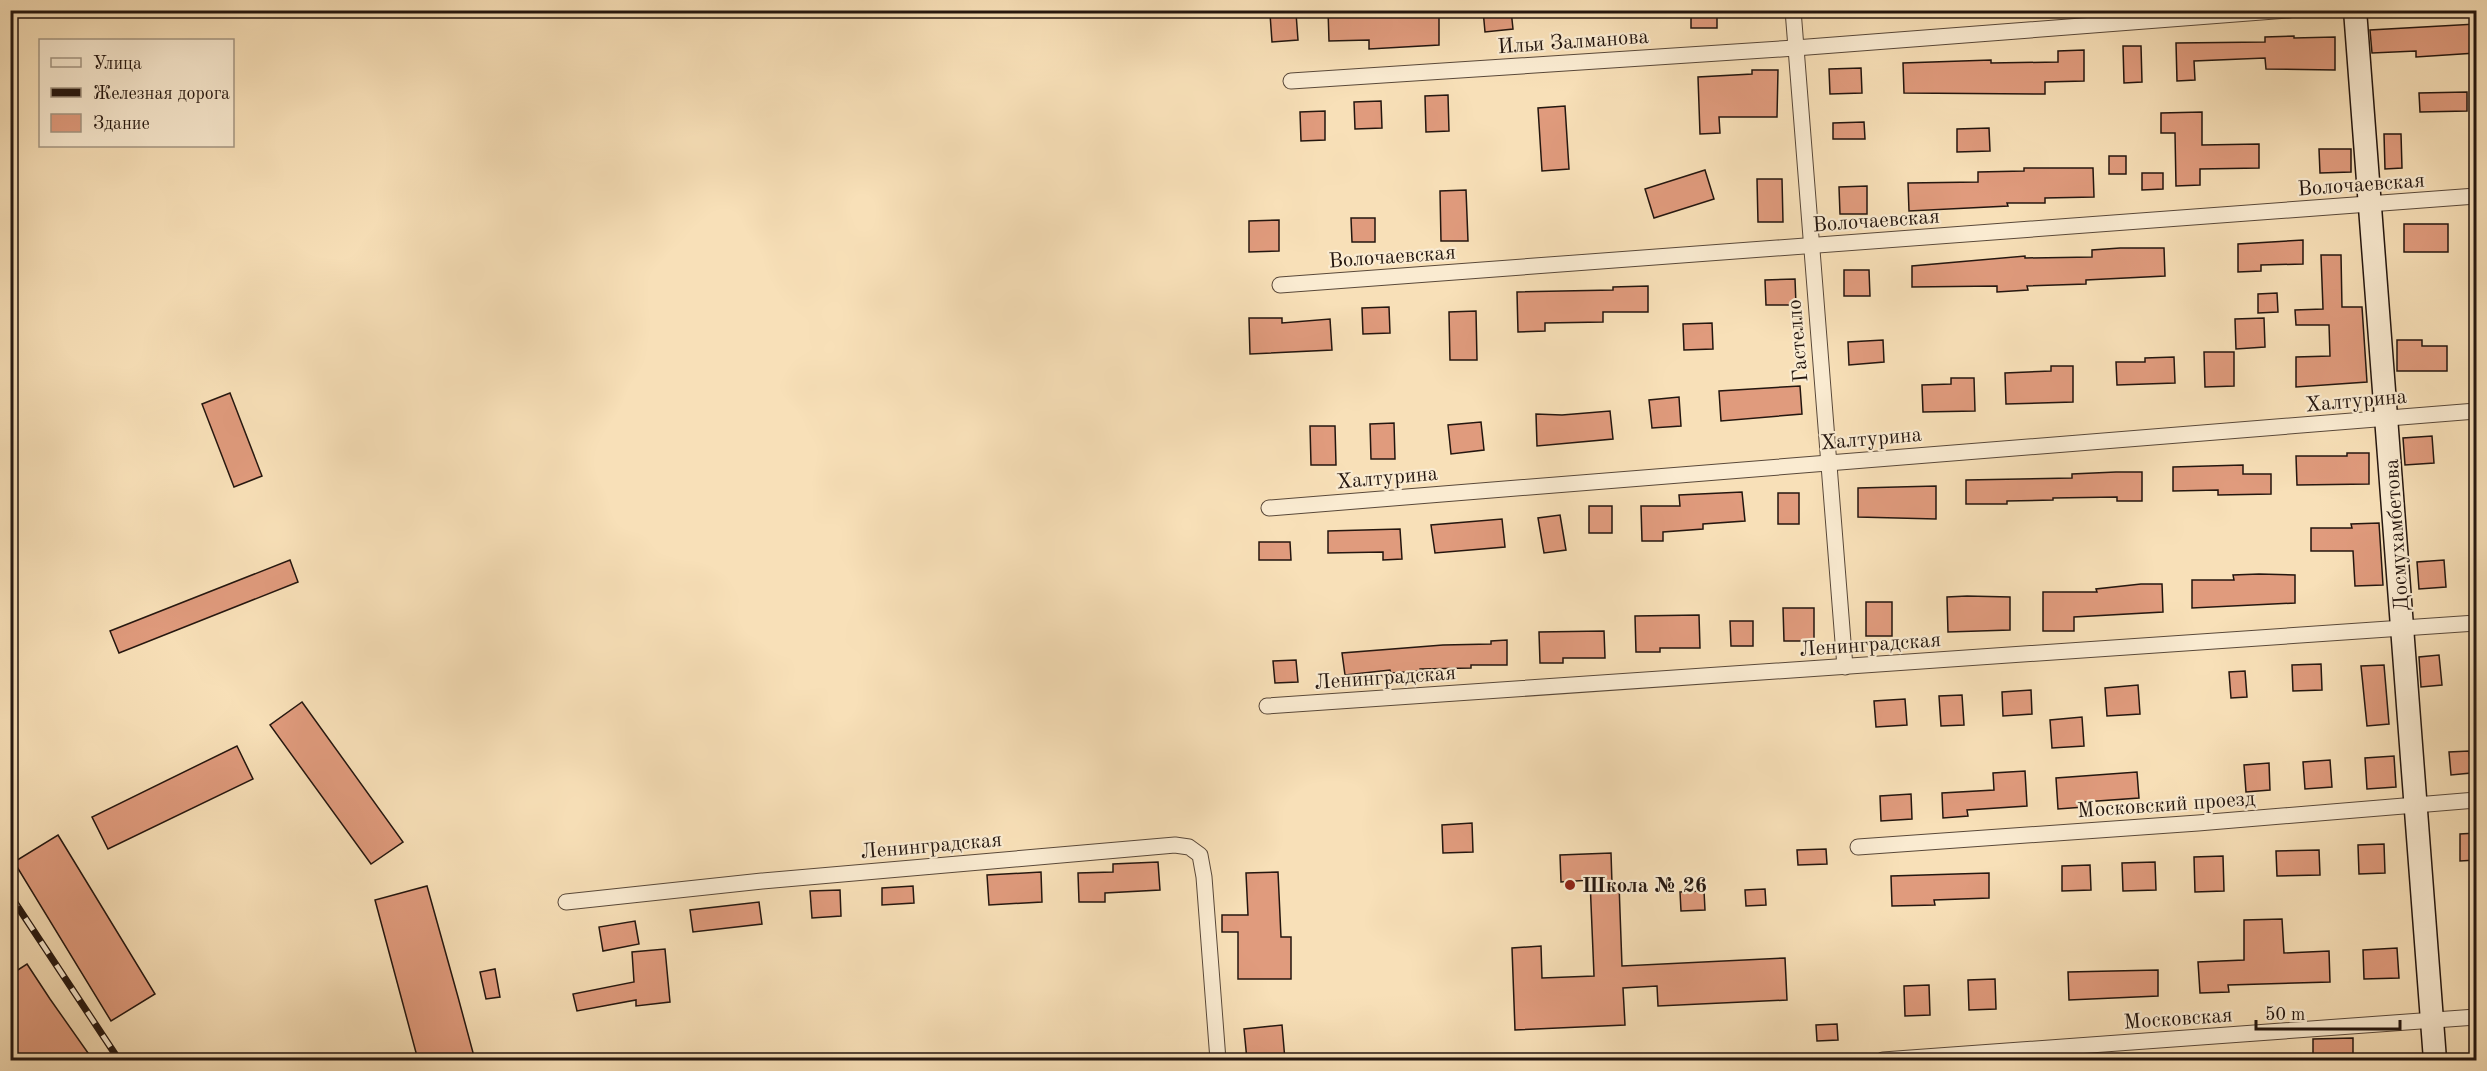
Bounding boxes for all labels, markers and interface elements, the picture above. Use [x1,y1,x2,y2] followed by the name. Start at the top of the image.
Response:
[1497,27,1649,58] street label: Ильи Залманова
[39,39,234,147] legend
[93,55,142,73] text: Улица
[93,85,230,103] text: Железная дорога
[93,115,150,133] text: Здание
[2297,171,2426,200] street label: Волочаевская
[1812,207,1941,236] street label: Волочаевская
[1328,243,1457,272] street label: Волочаевская
[1784,299,1813,383] street label: Гастелло
[2305,387,2408,416] street label: Халтурина
[1820,425,1923,454] street label: Халтурина
[2382,458,2413,612] street label: Досмухамбетова
[1336,464,1439,493] street label: Халтурина
[1799,630,1942,661] street label: Ленинградская
[1314,663,1457,694] street label: Ленинградская
[2076,789,2256,822] street label: Московский проезд
[859,830,1003,863] street label: Ленинградская
[1582,876,1707,897] place label: Школа № 26
[1563,878,1577,892] marker: Школа № 26
[2256,993,2400,1031] scale bar
[2123,1005,2233,1034] street label: Московская
[2265,1006,2305,1024] text: 50 m

